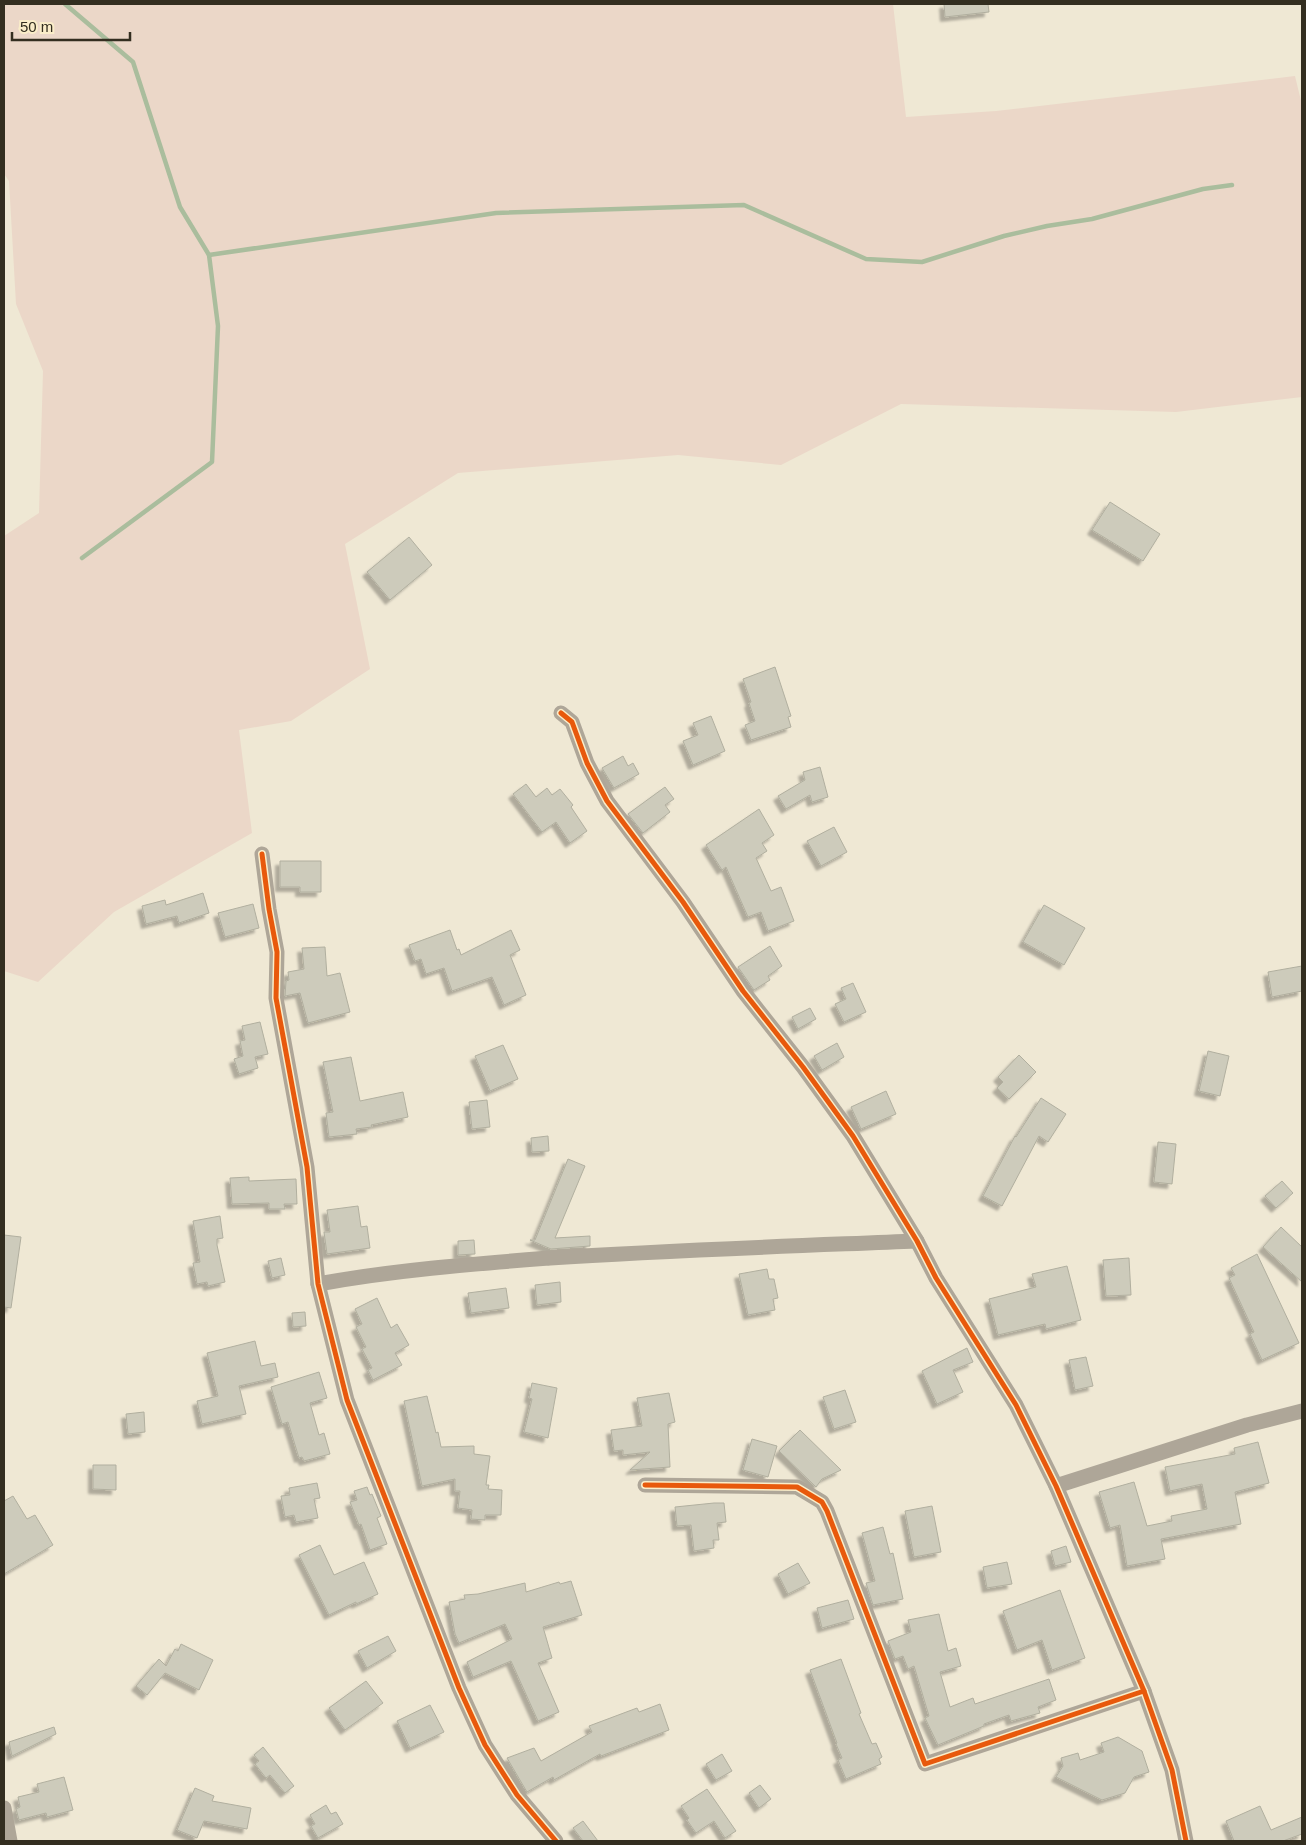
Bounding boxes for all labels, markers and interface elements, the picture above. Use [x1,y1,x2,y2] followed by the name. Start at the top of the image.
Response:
[12,10,130,42] scale bar
[20,18,53,35] text: 50 m

